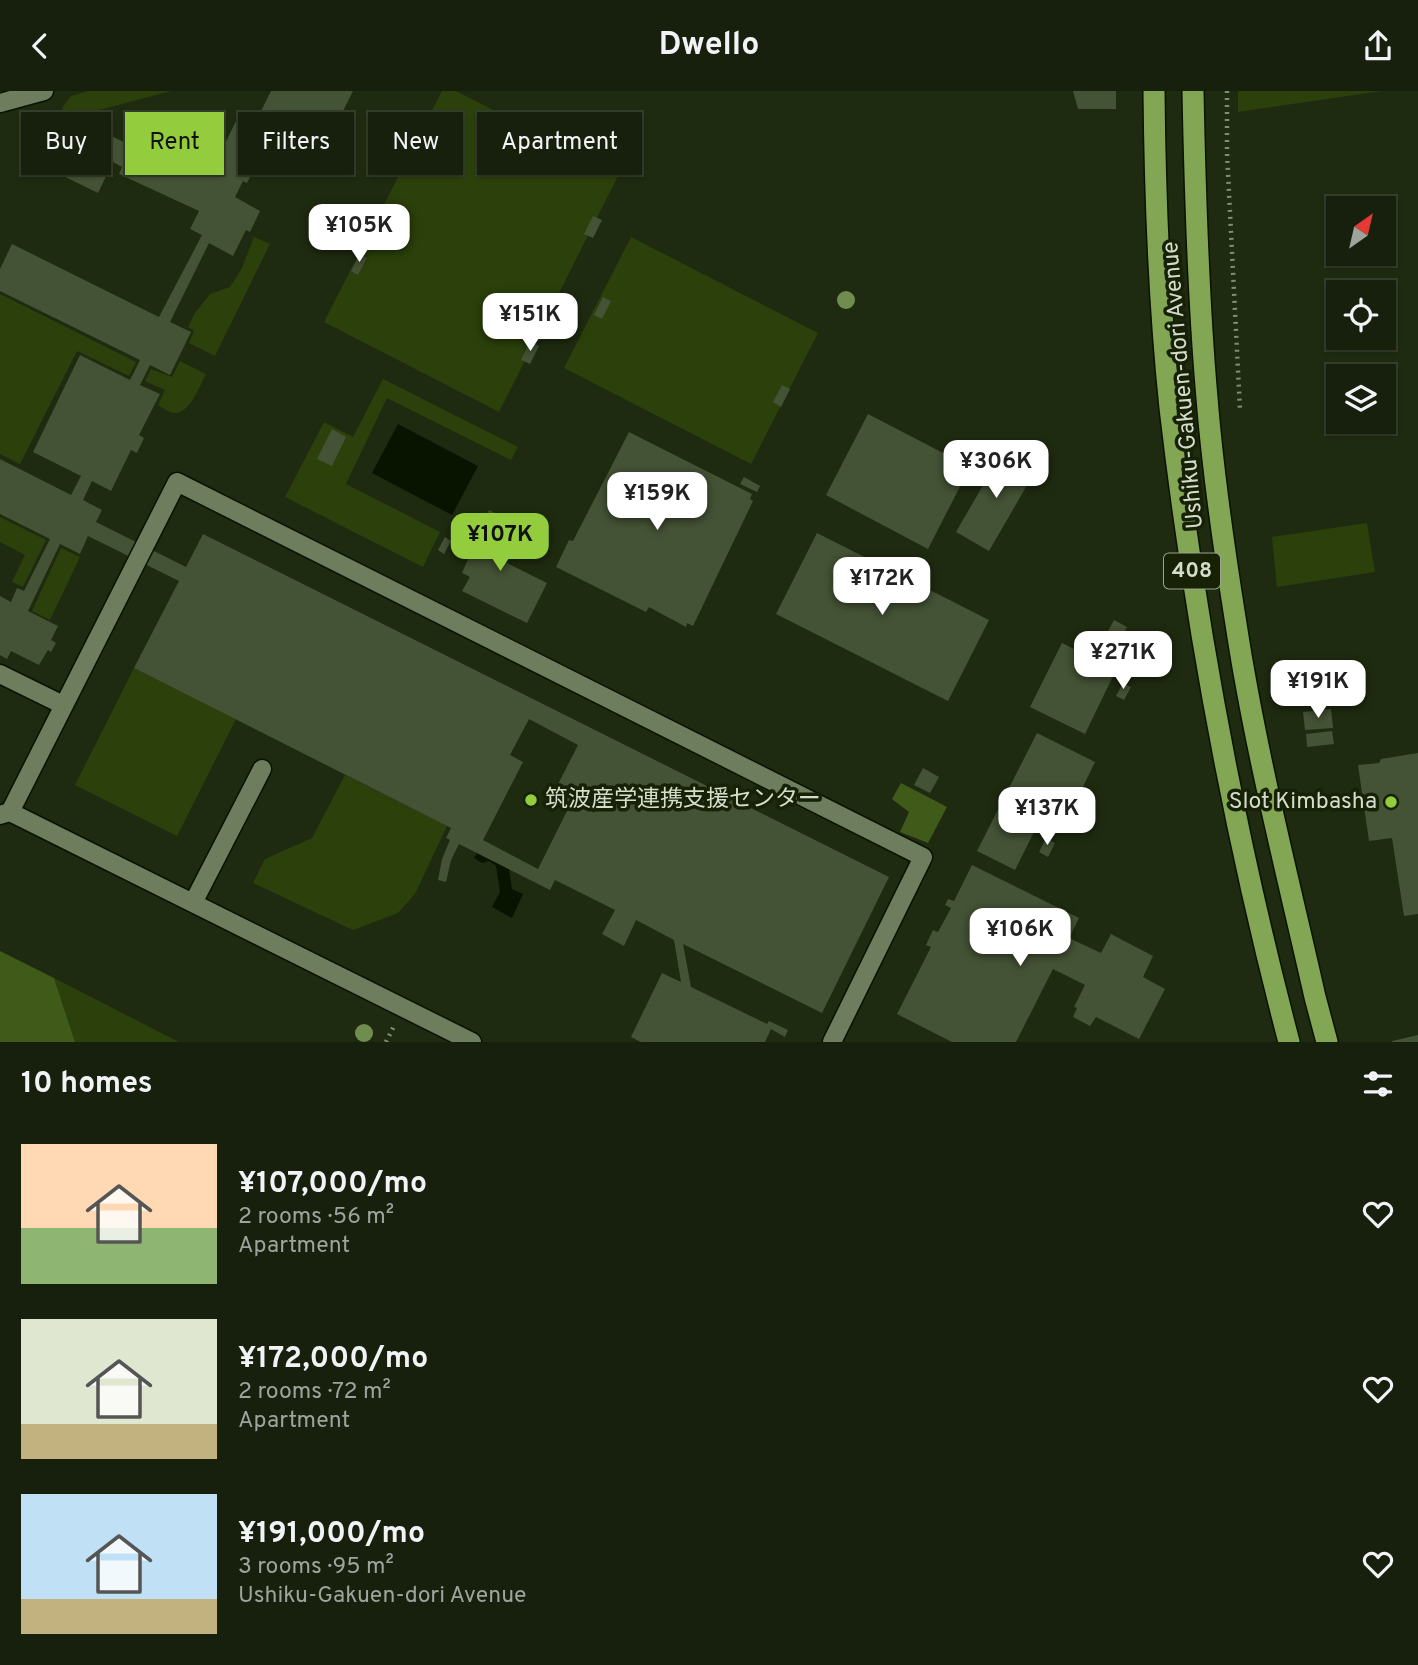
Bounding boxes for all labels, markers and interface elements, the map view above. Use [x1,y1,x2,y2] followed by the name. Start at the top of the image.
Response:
[659,26,759,66] text: Dwello
[21,27,59,65] icon: back
[1359,27,1397,65] icon: share
[21,112,111,175] chip: Buy
[125,112,224,175] chip: Rent
[238,112,354,175] chip: Filters
[368,112,463,175] chip: New
[477,112,642,175] chip: Apartment
[1326,196,1396,266] north arrow
[1326,196,1396,434] map controls
[310,205,408,264] pin: ¥105K
[325,212,393,241] text: ¥105K
[1157,240,1211,530] street label: Ushiku-Gakuen-dori Avenue
[1326,280,1396,350] button: locate
[481,293,579,353] pin: ¥151K
[499,301,561,330] text: ¥151K
[1326,364,1396,434] button: layers
[947,441,1045,500] pin: ¥306K
[960,448,1032,477] text: ¥306K
[608,473,706,532] pin: ¥159K
[623,480,691,509] text: ¥159K
[451,513,549,573] pin: ¥107K
[467,521,533,550] text: ¥107K
[1164,553,1220,589] road number: 408
[833,557,931,617] pin: ¥172K
[849,565,915,594] text: ¥172K
[1074,631,1172,691] pin: ¥271K
[1090,639,1156,668] text: ¥271K
[1269,661,1367,720] pin: ¥191K
[1287,668,1349,697] text: ¥191K
[545,786,821,815] place label: 筑波産学連携支援センター
[998,787,1096,847] pin: ¥137K
[1229,788,1377,817] place label: Slot Kimbasha
[523,792,539,808] marker: 筑波産学連携支援センター
[1383,794,1399,810] marker: Slot Kimbasha
[1014,795,1080,824] text: ¥137K
[971,909,1069,968] pin: ¥106K
[986,916,1054,945] text: ¥106K
[1359,1065,1397,1103] icon: filters
[21,1066,152,1103] text: 10 homes
[238,1166,427,1203] text: ¥107,000/mo
[77,1172,161,1256] icon: home
[1359,1195,1397,1233] icon: heart
[238,1203,394,1232] text: 2 rooms · 56 m²
[238,1232,350,1261] text: Apartment
[238,1341,428,1378] text: ¥172,000/mo
[77,1347,161,1431] icon: home
[1359,1370,1397,1408] icon: heart
[238,1378,391,1407] text: 2 rooms · 72 m²
[238,1407,350,1436] text: Apartment
[238,1516,425,1553] text: ¥191,000/mo
[77,1522,161,1606] icon: home
[1359,1545,1397,1583] icon: heart
[238,1553,394,1582] text: 3 rooms · 95 m²
[238,1582,526,1611] text: Ushiku-Gakuen-dori Avenue

